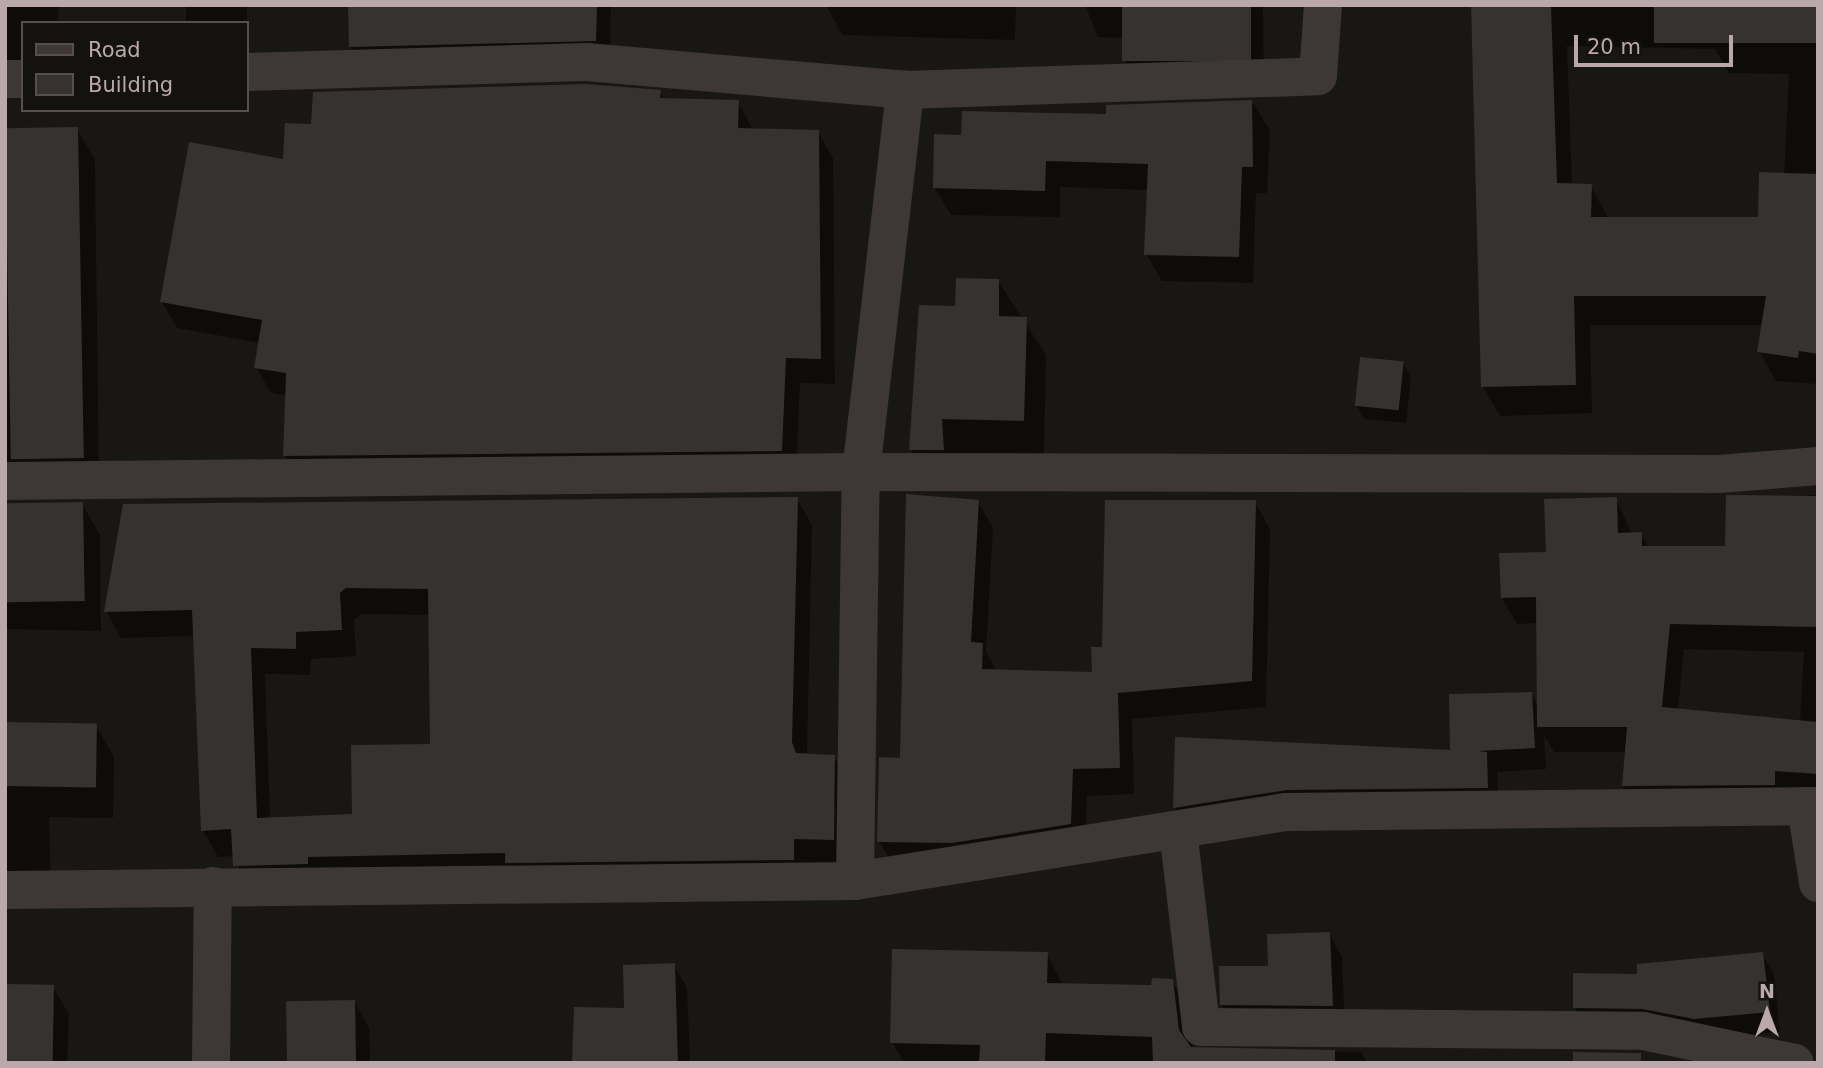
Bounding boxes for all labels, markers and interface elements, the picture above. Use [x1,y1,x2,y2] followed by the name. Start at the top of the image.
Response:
[21,21,248,112] legend
[1578,21,1737,65] scale bar
[1587,35,1641,59] text: 20 m
[88,38,141,62] text: Road
[88,73,173,97] text: Building
[1732,977,1802,1047] north arrow
[1759,980,1775,1002] text: N

